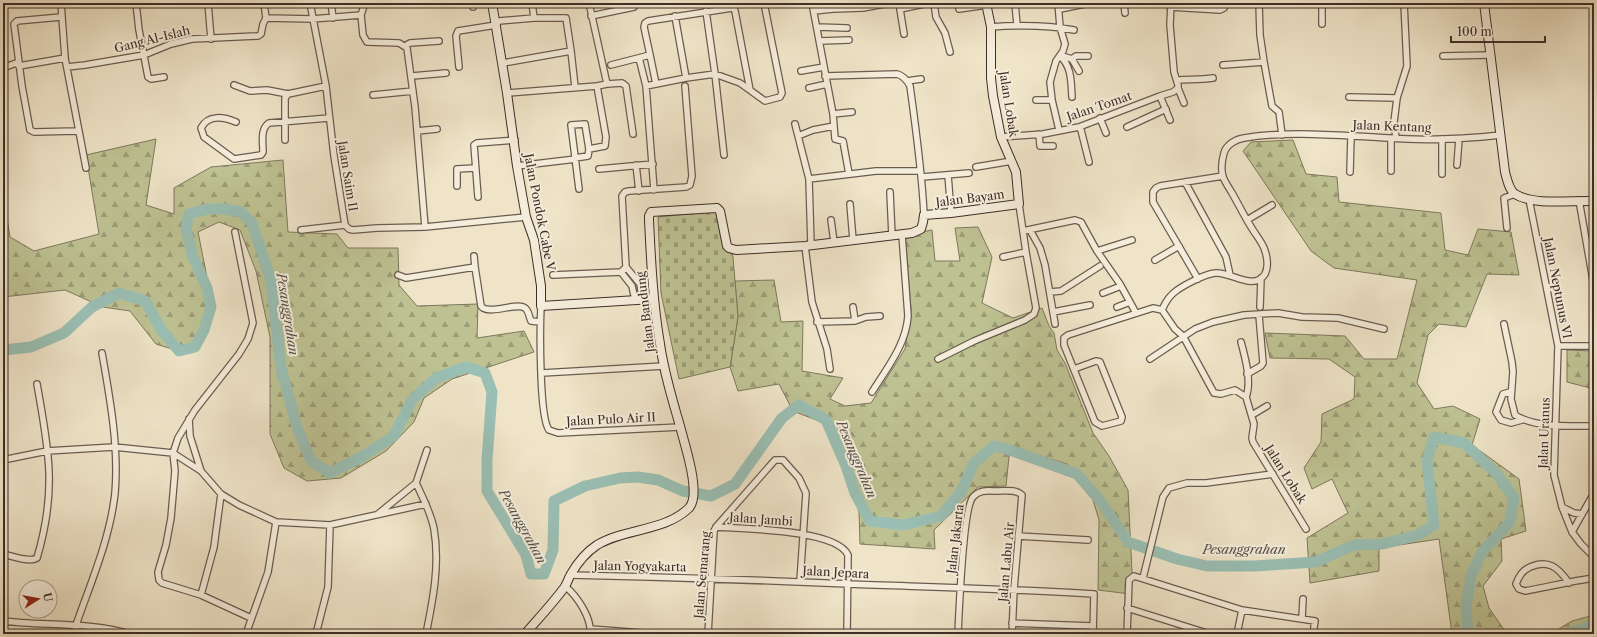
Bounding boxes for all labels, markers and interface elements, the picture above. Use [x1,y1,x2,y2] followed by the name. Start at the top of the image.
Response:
[1451,18,1545,44] scale bar
[113,22,192,56] street label: Gang Al-Islah
[1457,24,1492,39] text: 100 m
[996,68,1022,139] street label: Jalan Lobak
[1063,88,1134,125] street label: Jalan Tomat
[1350,117,1432,135] street label: Jalan Kentang
[335,138,361,213] street label: Jalan Saim II
[521,150,559,272] street label: Jalan Pondok Cabe V
[933,186,1005,210] street label: Jalan Bayam
[1540,234,1575,340] street label: Jalan Neptunus VI
[632,270,658,355] street label: Jalan Bandung
[273,271,302,356] water label: Pesanggrahan
[1535,397,1553,471] street label: Jalan Uranus
[564,409,656,429] street label: Jalan Pulo Air II
[833,417,881,500] water label: Pesanggrahan
[1261,440,1311,507] street label: Jalan Lobak
[495,485,550,566] water label: Pesanggrahan
[943,503,967,577] street label: Jalan Jakarta
[727,509,794,529] street label: Jalan Jambi
[995,521,1017,605] street label: Jalan Labu Air
[691,530,713,621] street label: Jalan Semarang
[1201,541,1286,557] water label: Pesanggrahan
[592,558,687,574] street label: Jalan Yogyakarta
[800,563,870,581] street label: Jalan Jepara
[18,579,58,619] north arrow
[40,591,56,603] text: U

